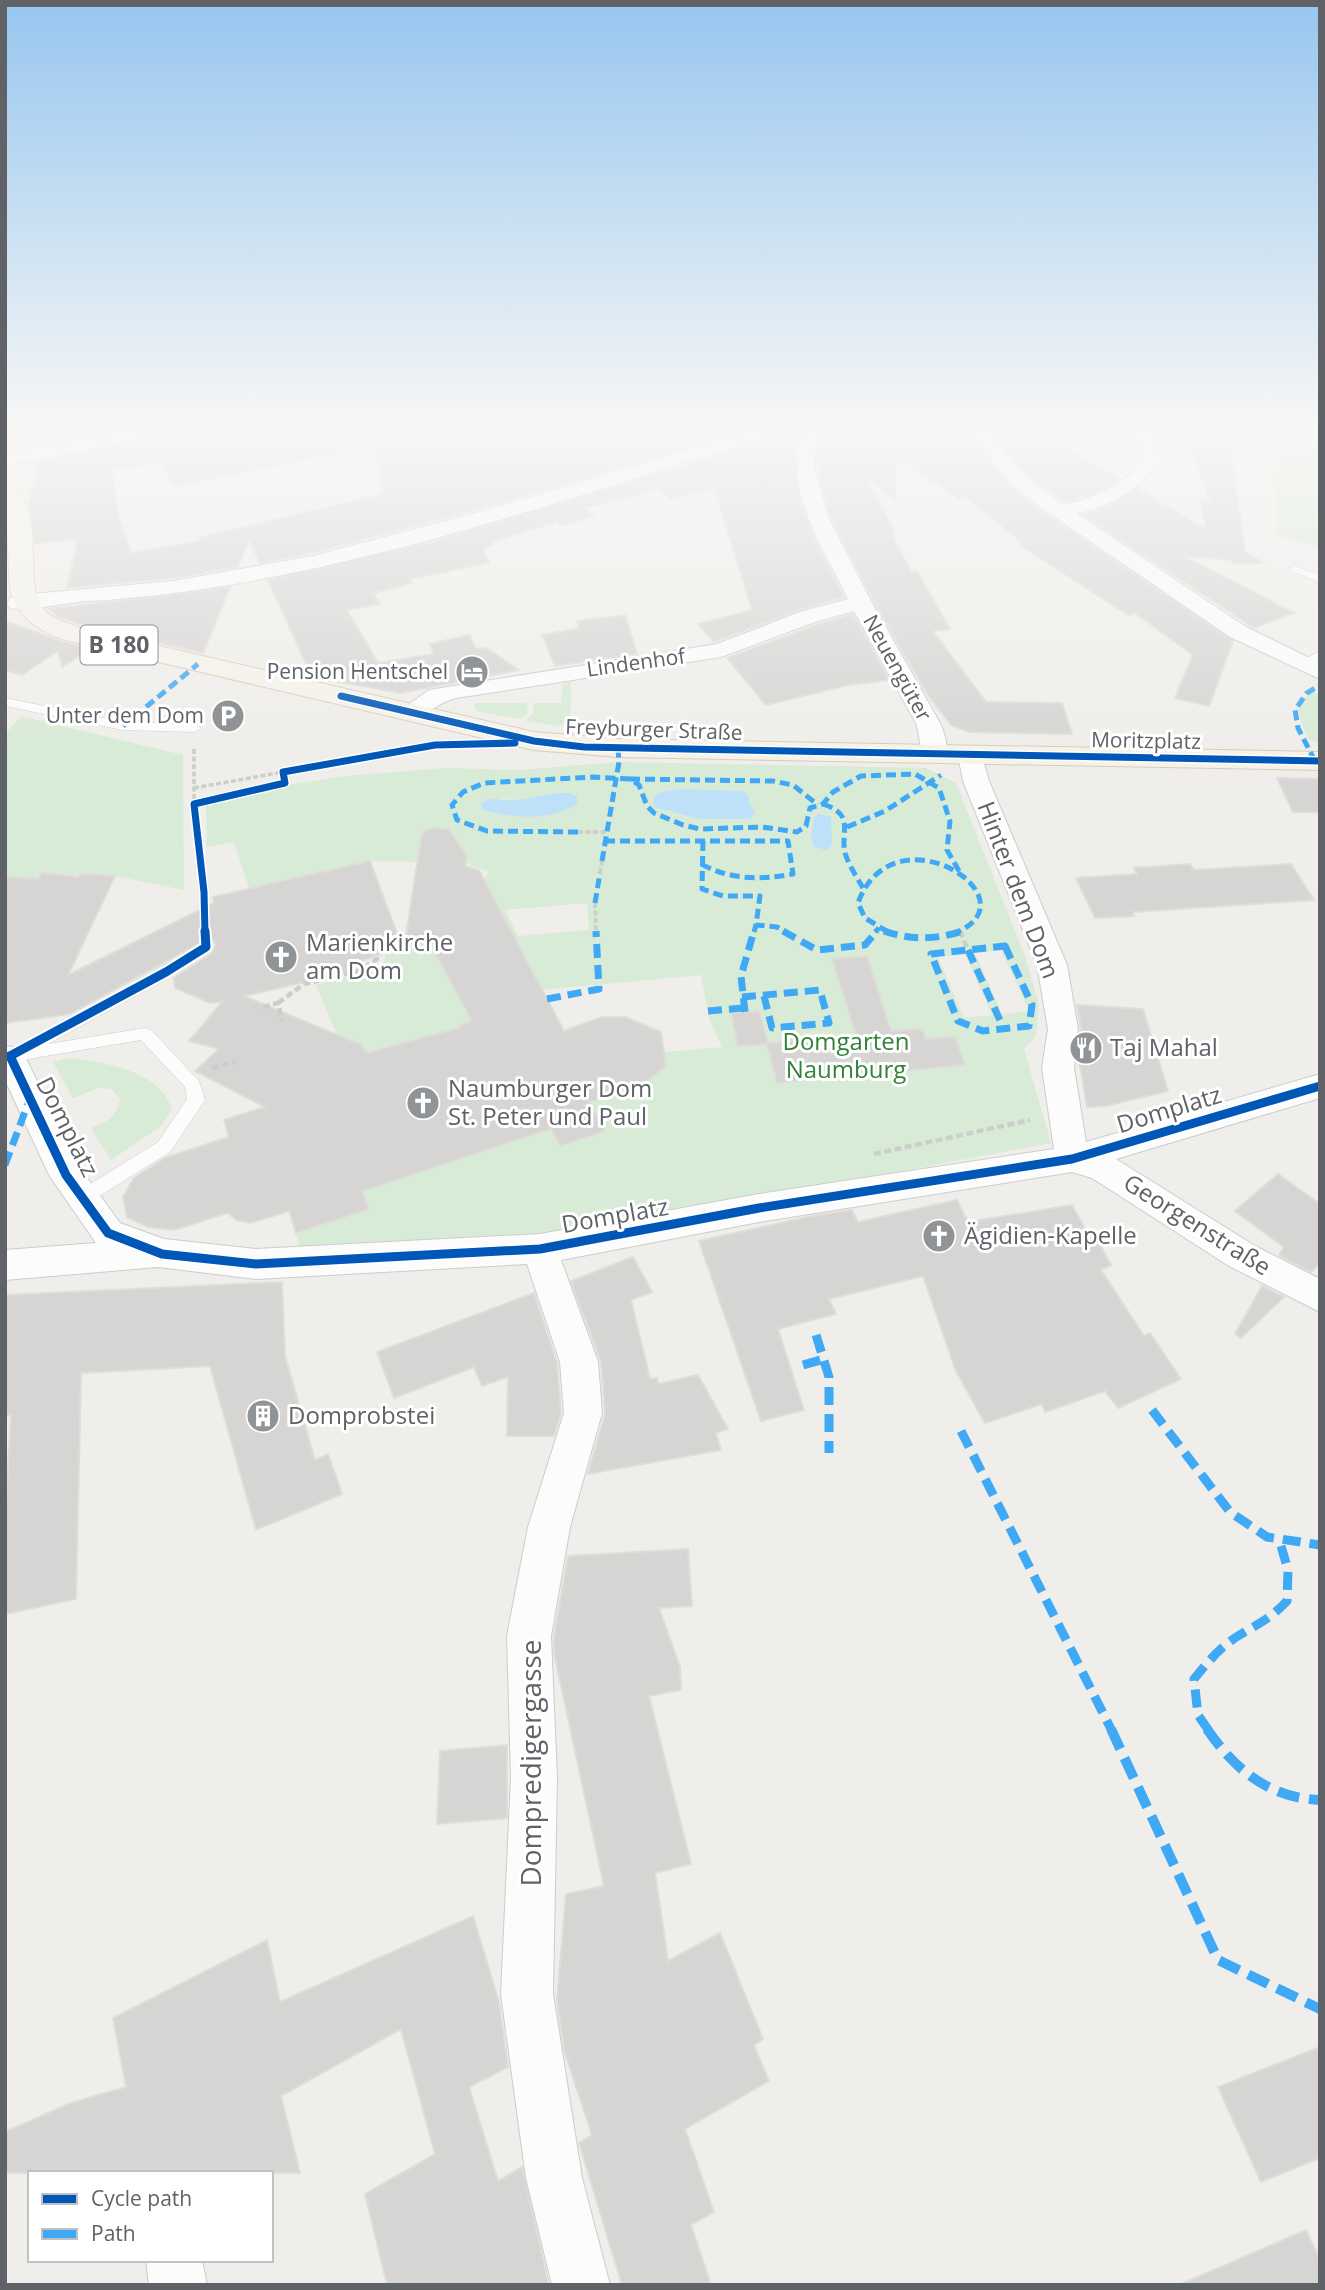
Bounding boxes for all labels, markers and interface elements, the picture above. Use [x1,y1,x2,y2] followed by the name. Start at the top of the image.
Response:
[857,609,939,726] street label: Neuengüter
[80,625,158,664] road number: B 180
[585,641,689,683] street label: Lindenhof
[453,653,491,691] hotel icon: Pension Hentschel
[267,657,448,685] place label: Pension Hentschel
[209,697,247,735] parking icon: Unter dem Dom
[46,701,204,729] place label: Unter dem Dom
[565,712,743,746] street label: Freyburger Straße
[1091,725,1201,755] street label: Moritzplatz
[970,796,1068,983] street label: Hinter dem Dom
[306,925,453,986] place label: Marienkirche am Dom
[262,938,300,976] church icon: Marienkirche am Dom
[783,1024,910,1085] park label: Domgarten Naumburg
[1067,1029,1105,1067] restaurant icon: Taj Mahal
[1110,1030,1218,1063] place label: Taj Mahal
[29,1071,108,1182] street label: Domplatz
[448,1071,652,1132] place label: Naumburger Dom St. Peter und Paul
[1112,1077,1225,1140] street label: Domplatz
[404,1084,442,1122] church icon: Naumburger Dom St. Peter und Paul
[1118,1165,1278,1282] street label: Georgenstraße
[559,1189,671,1240] street label: Domplatz
[920,1217,958,1255] church icon: Ägidien-Kapelle
[964,1218,1137,1251] place label: Ägidien-Kapelle
[244,1397,282,1435] building icon: Domprobstei
[288,1398,435,1431] place label: Domprobstei
[511,1639,549,1887] street label: Dompredigergasse
[28,2171,273,2262] legend
[91,2184,192,2212] text: Cycle path
[91,2219,136,2247] text: Path

